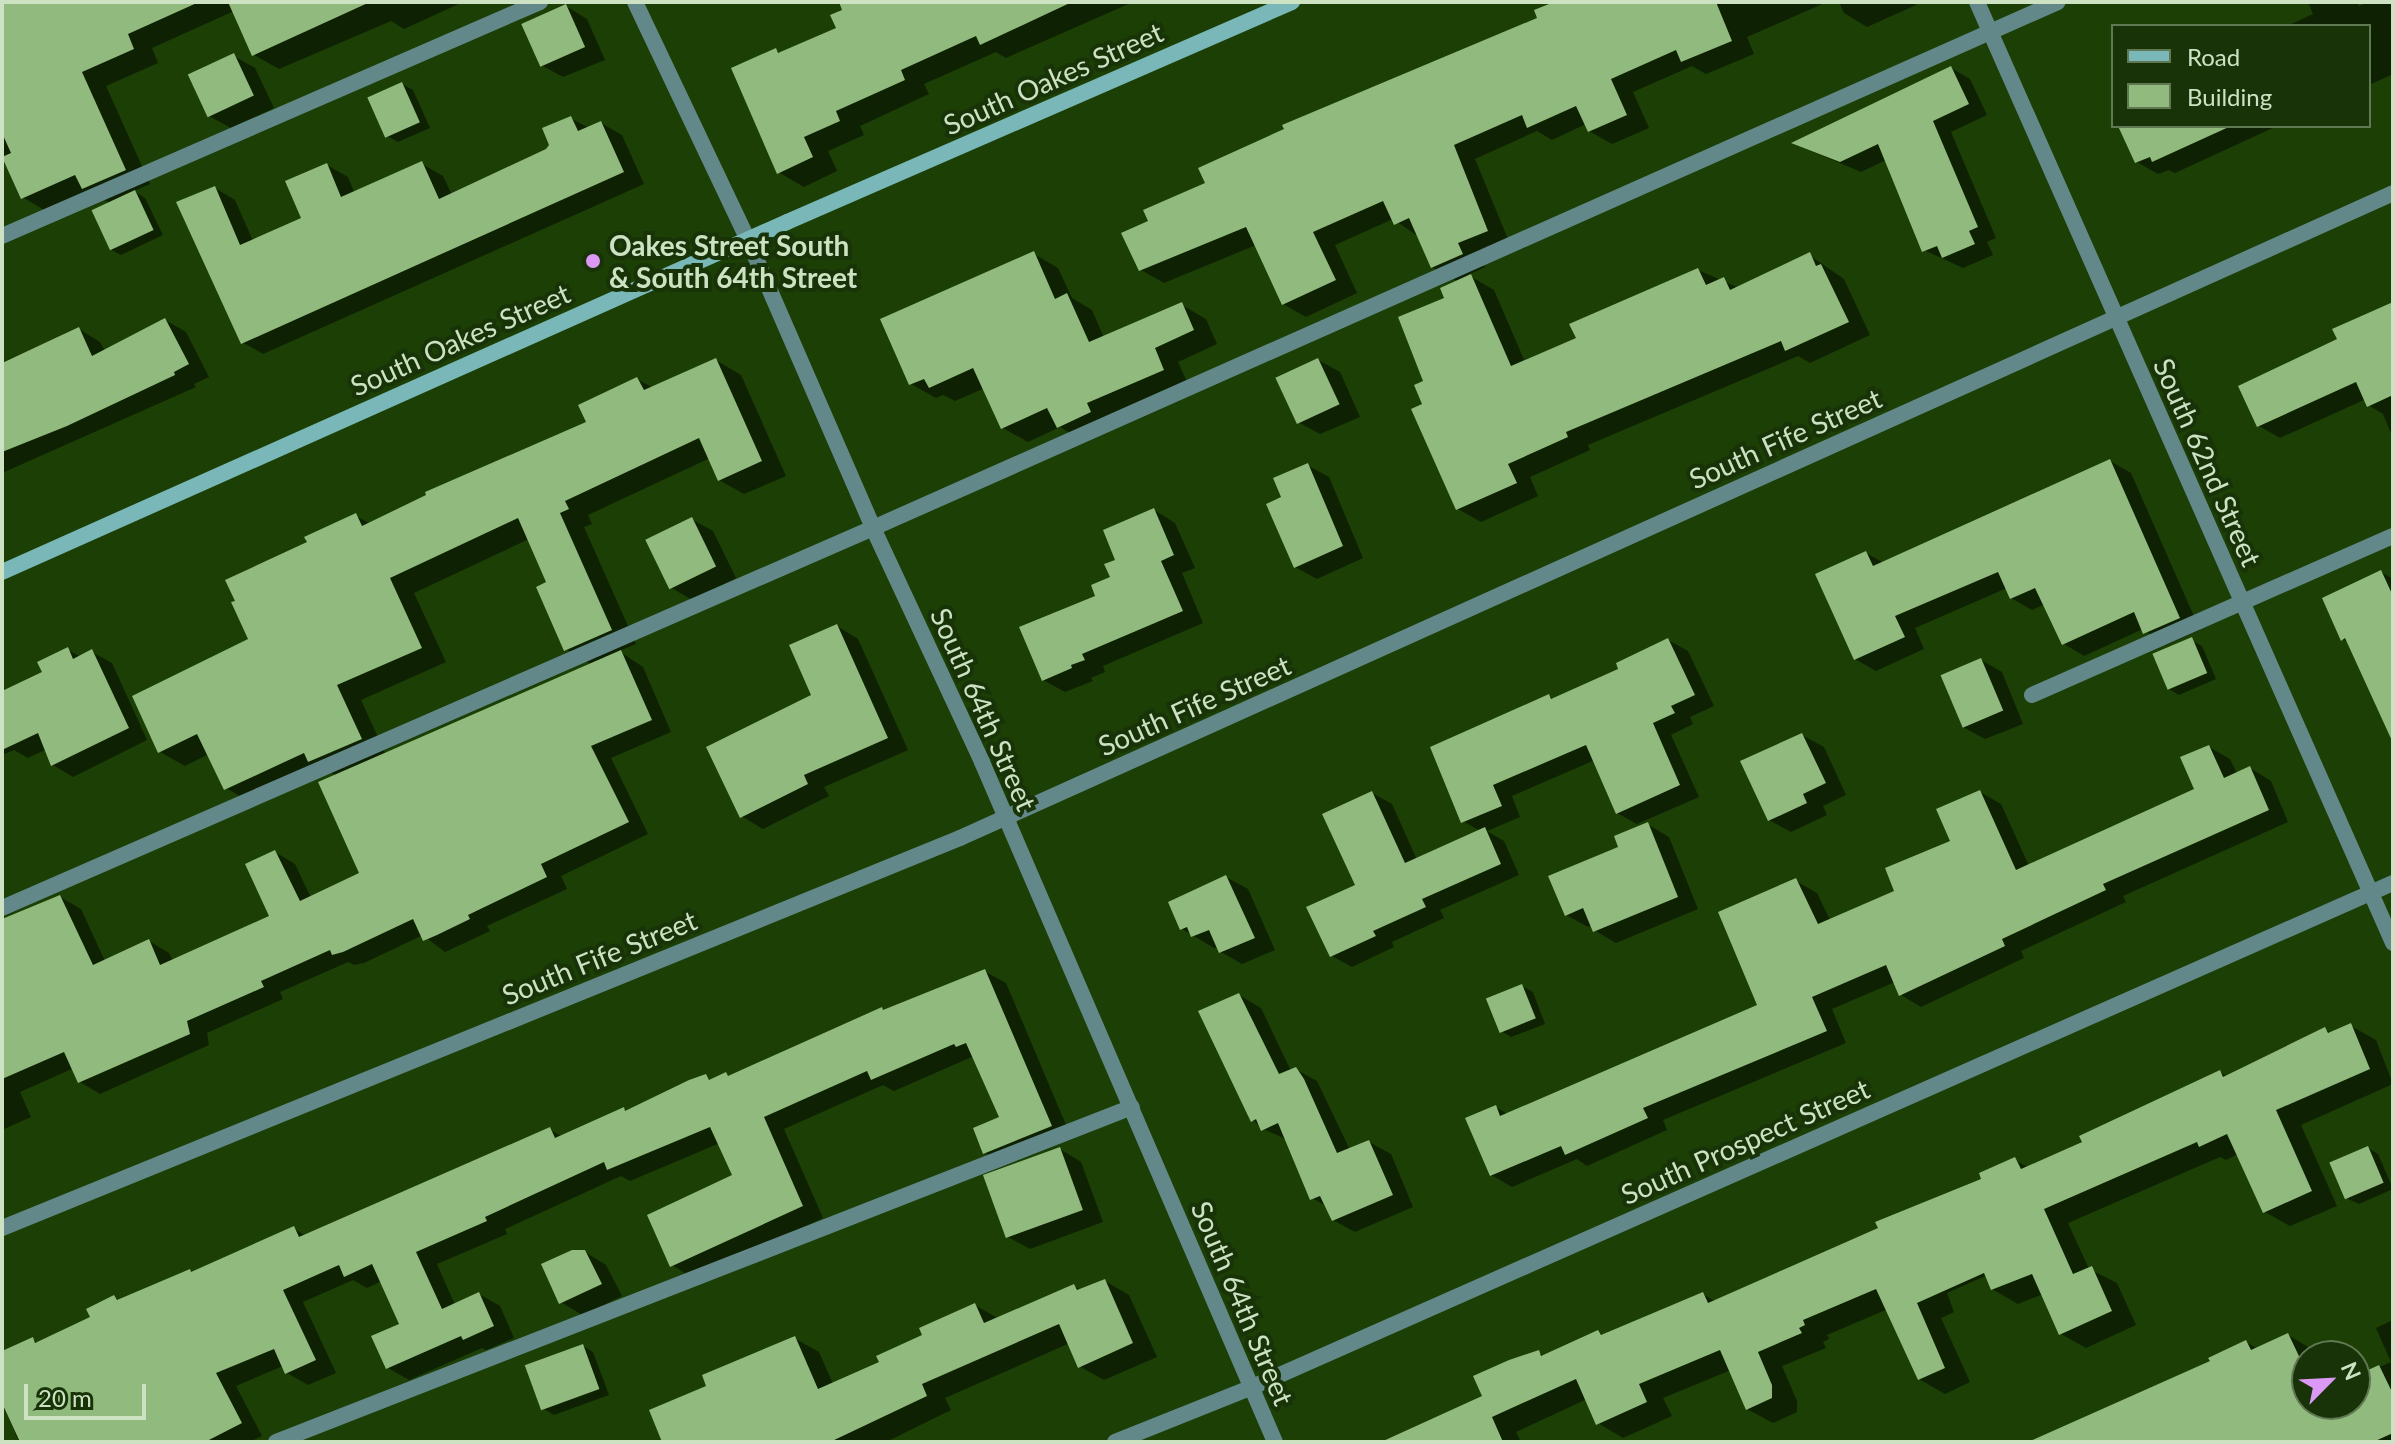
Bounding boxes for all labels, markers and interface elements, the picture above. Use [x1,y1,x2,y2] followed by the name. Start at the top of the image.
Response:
[938,15,1168,141] street label: South Oakes Street
[2111,24,2371,128] legend
[2187,42,2240,71] text: Road
[2187,82,2272,111] text: Building
[609,228,857,294] place label: Oakes Street South & South 64th Street
[584,252,602,270] marker: Oakes Street South & South 64th Street
[345,276,575,402] street label: South Oakes Street
[2147,353,2269,571] street label: South 62nd Street
[1684,381,1886,495] street label: South Fife Street
[924,602,1044,816] street label: South 64th Street
[1093,648,1295,762] street label: South Fife Street
[497,903,701,1011] street label: South Fife Street
[1616,1071,1874,1211] street label: South Prospect Street
[1185,1196,1301,1410] street label: South 64th Street
[2291,1340,2371,1420] north arrow
[2336,1358,2367,1384] text: N
[28,1368,150,1418] scale bar
[38,1383,92,1412] text: 20 m

